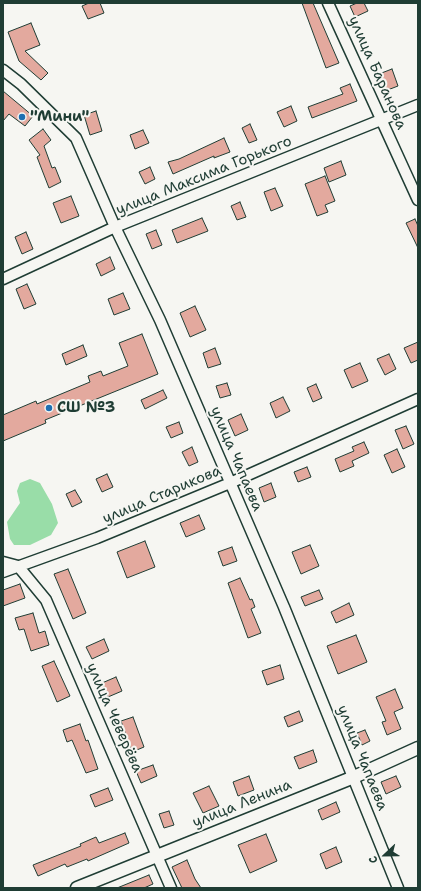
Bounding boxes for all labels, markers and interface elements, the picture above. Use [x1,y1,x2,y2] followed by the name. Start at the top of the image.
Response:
[344,13,410,133] street label: улица Баранова
[30,108,89,126] place label: "Мини"
[17,112,27,122] marker: "Мини"
[113,132,295,220] street label: улица Максима Горького
[57,399,115,417] place label: СШ №3
[44,403,54,413] marker: СШ №3
[206,404,266,514] street label: улица Чапаева
[100,462,224,528] street label: улица Старикова
[82,660,146,776] street label: улица Чеверёва
[333,703,391,813] street label: улица Чапаева
[190,776,294,832] street label: улица Ленина
[365,835,405,875] north arrow
[365,854,382,866] text: С

